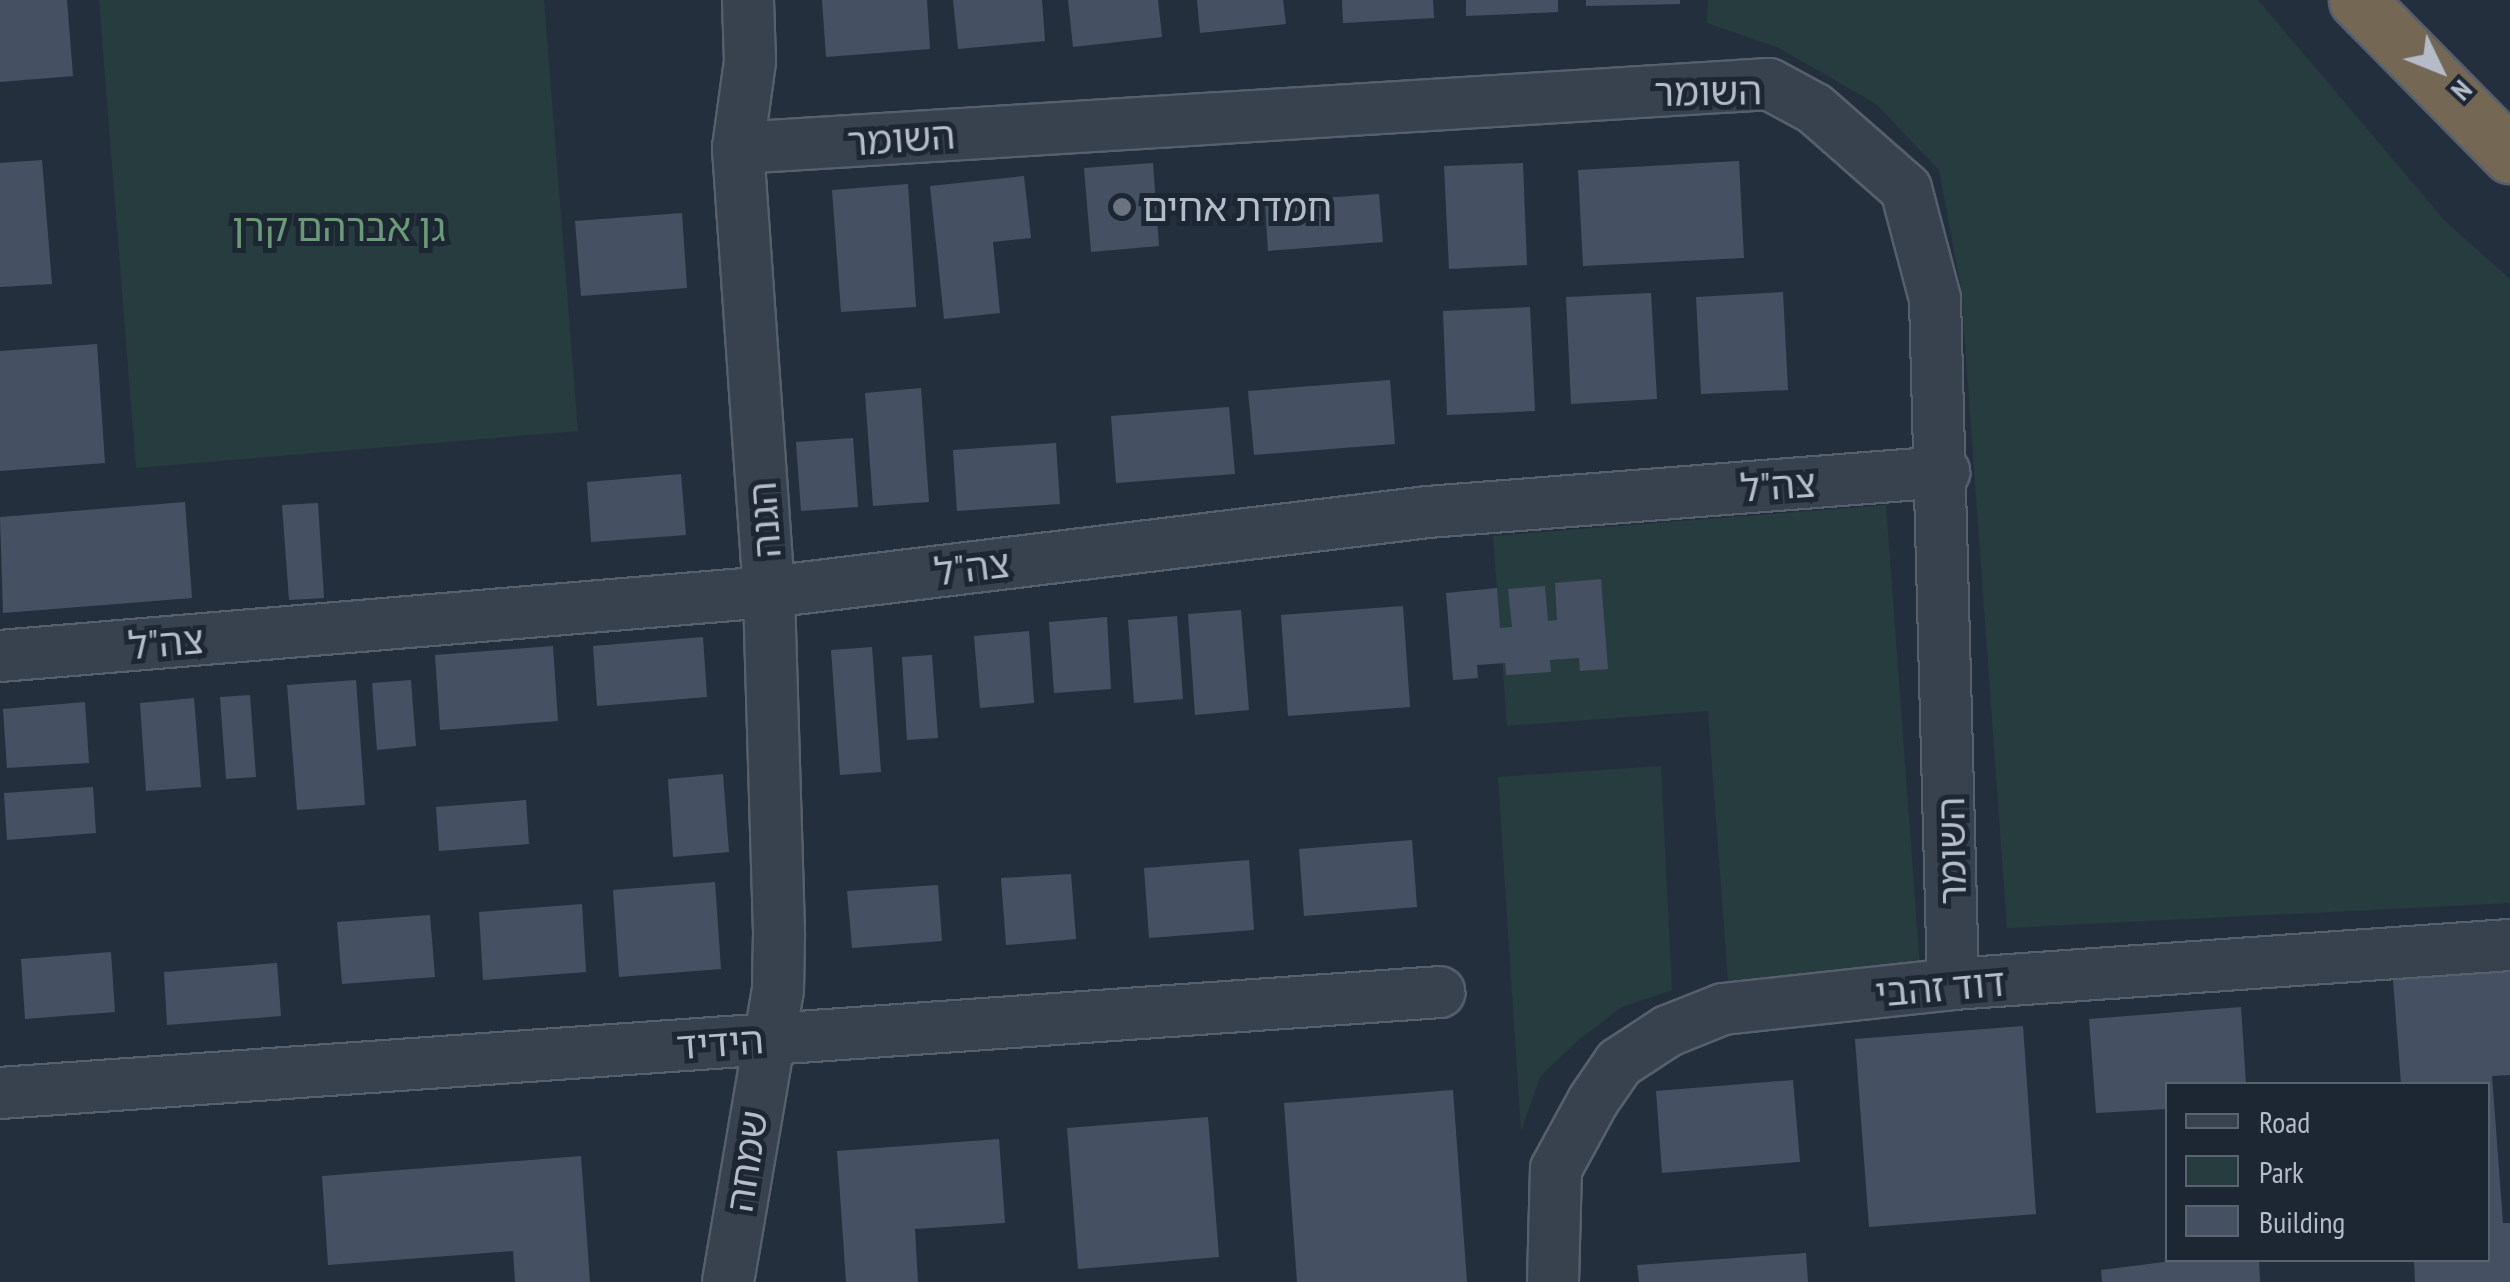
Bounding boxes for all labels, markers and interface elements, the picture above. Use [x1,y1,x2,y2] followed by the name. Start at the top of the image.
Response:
[2390,20,2490,120] north arrow
[1654,67,1762,115] street label: השומר
[2444,73,2481,109] text: N
[846,111,956,165] street label: השומר
[1142,184,1332,230] place label: חמדת אחים
[1111,196,1133,218] marker: חמדת אחים
[232,204,446,250] park label: גן אברהם קרן
[1739,460,1817,510] street label: צה"ל
[739,480,789,560] street label: הגנה
[932,540,1012,594] street label: צה"ל
[126,616,206,668] street label: צה"ל
[1927,797,1975,905] street label: השומר
[1873,959,2007,1015] street label: דוד זהבי
[675,1016,765,1068] street label: הידיד
[2165,1082,2490,1262] legend
[2259,1102,2310,1141] text: Road
[716,1107,776,1215] street label: שמחה
[2259,1152,2304,1191] text: Park
[2259,1202,2345,1241] text: Building

